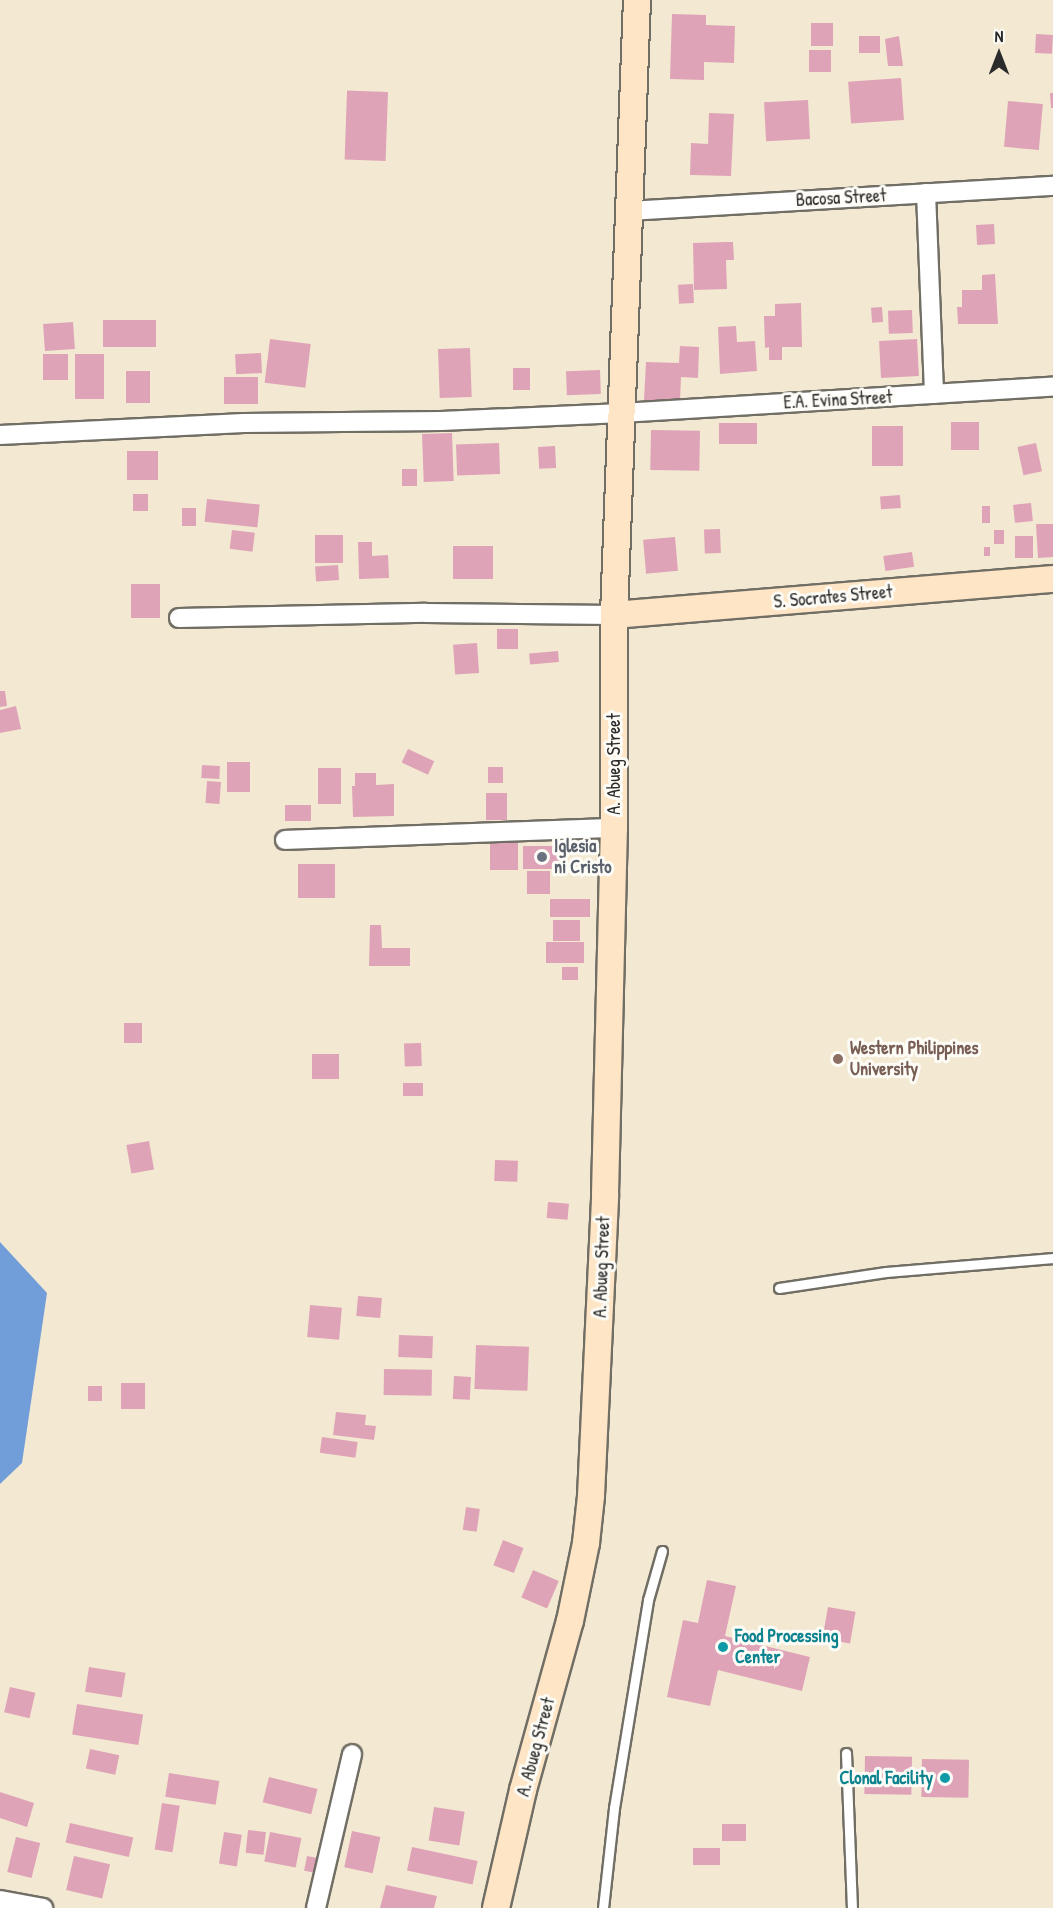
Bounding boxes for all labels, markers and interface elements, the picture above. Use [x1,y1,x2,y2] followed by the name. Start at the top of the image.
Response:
[969,24,1029,84] north arrow
[995,25,1003,47] text: N
[795,185,887,211] street label: Bacosa Street
[783,386,893,414] street label: E.A. Evina Street
[773,581,893,613] street label: S. Socrates Street
[603,713,625,815] street label: A. Abueg Street
[554,836,612,878] place label: Iglesia ni Cristo
[535,850,549,864] marker: Iglesia ni Cristo
[850,1038,978,1080] place label: Western Philippines University
[831,1052,845,1066] marker: Western Philippines University
[589,1216,615,1318] street label: A. Abueg Street
[735,1626,838,1668] place label: Food Processing Center
[716,1640,730,1654] marker: Food Processing Center
[512,1695,560,1799] street label: A. Abueg Street
[840,1767,933,1789] place label: Clonal Facility
[938,1771,952,1785] marker: Clonal Facility

